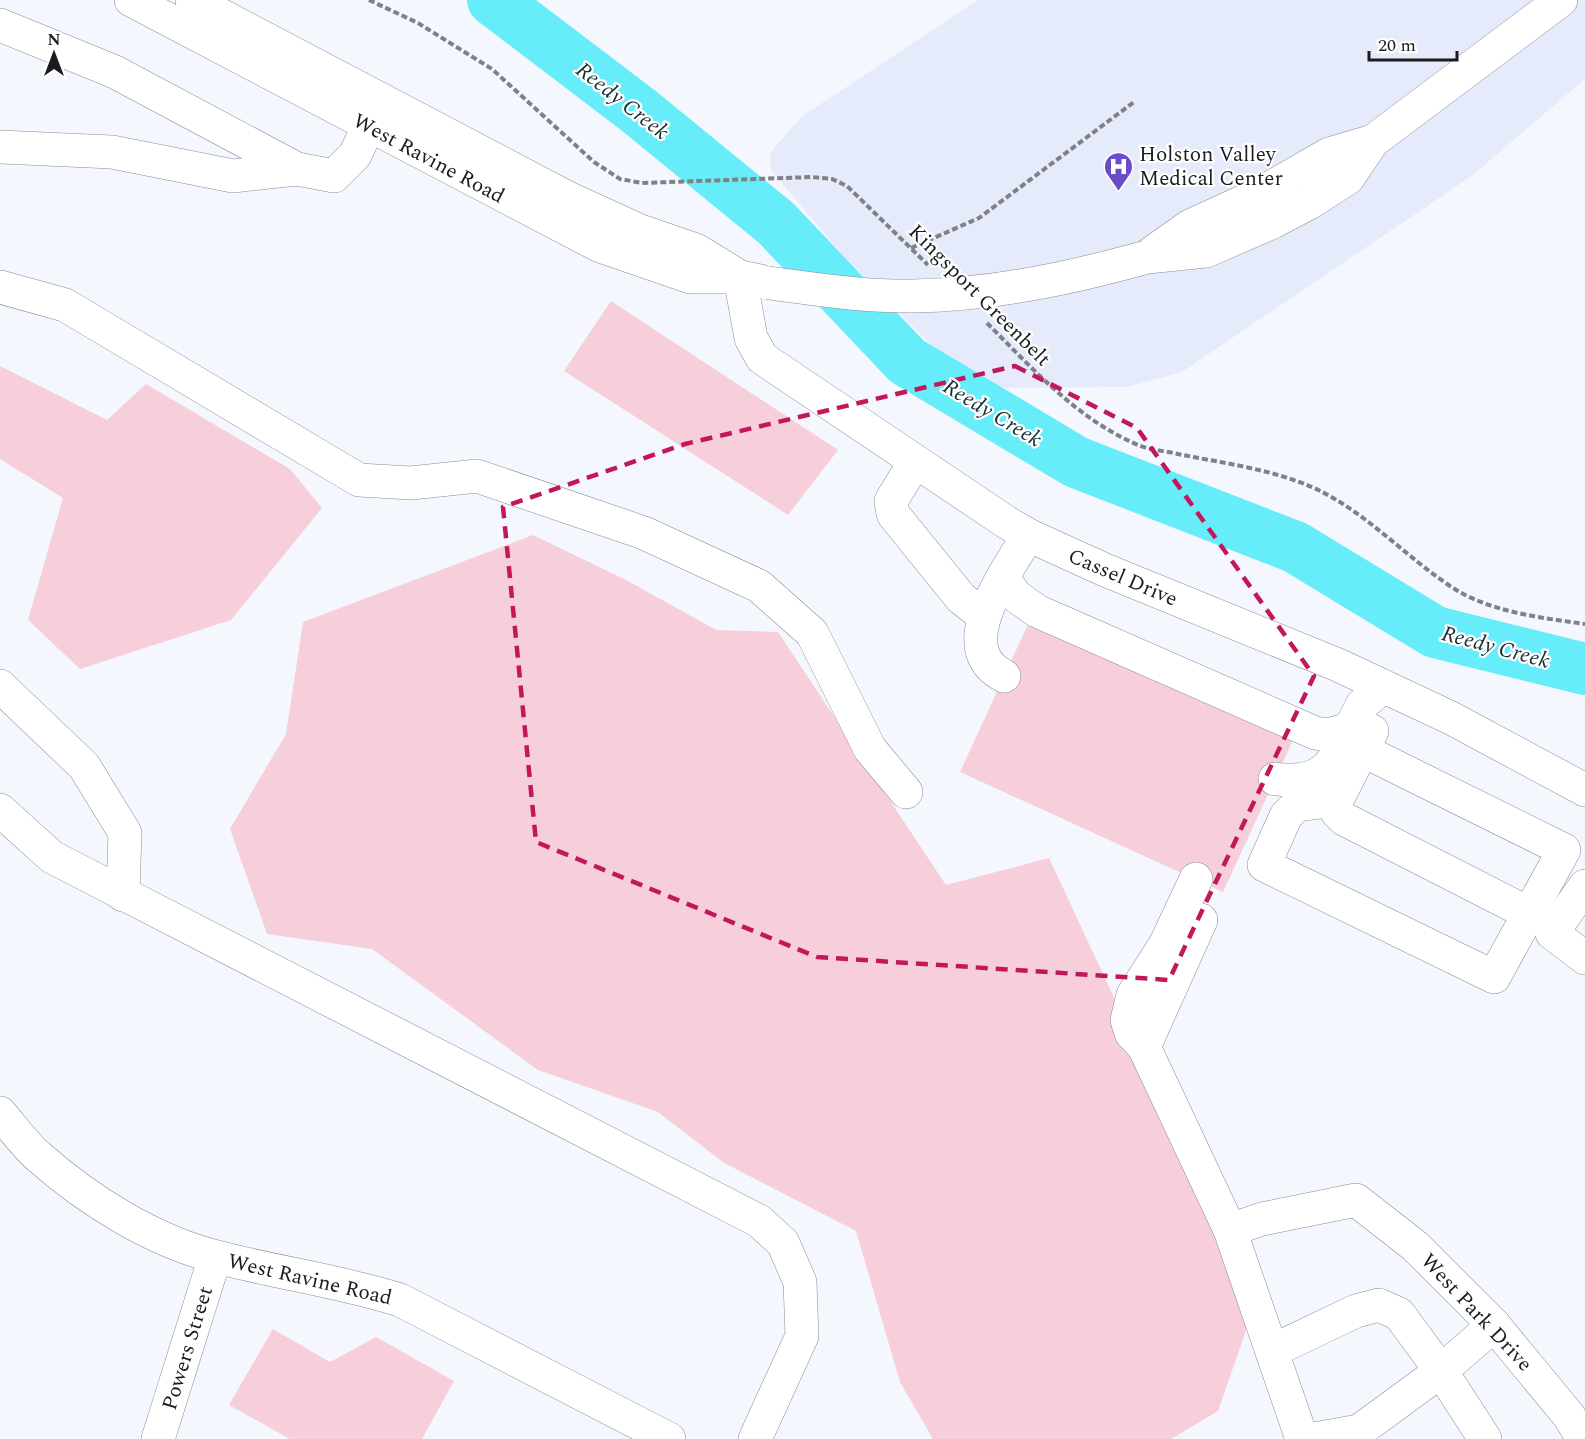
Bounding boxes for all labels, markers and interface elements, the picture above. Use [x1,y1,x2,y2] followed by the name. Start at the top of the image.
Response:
[24,24,84,84] north arrow
[1369,24,1458,62] scale bar
[47,28,61,52] text: N
[1378,32,1416,59] text: 20 m
[568,54,676,148] water label: Reedy Creek
[347,105,510,212] street label: West Ravine Road
[1139,139,1283,195] place label: Holston Valley Medical Center
[1102,150,1134,192] hospital icon: Holston Valley Medical Center
[901,217,1058,374] street label: Kingsport Greenbelt
[936,371,1048,456] water label: Reedy Creek
[1063,540,1182,615] street label: Cassel Drive
[1438,617,1553,678] water label: Reedy Creek
[224,1246,395,1314] street label: West Ravine Road
[1413,1246,1540,1379] street label: West Park Drive
[154,1282,222,1414] street label: Powers Street

